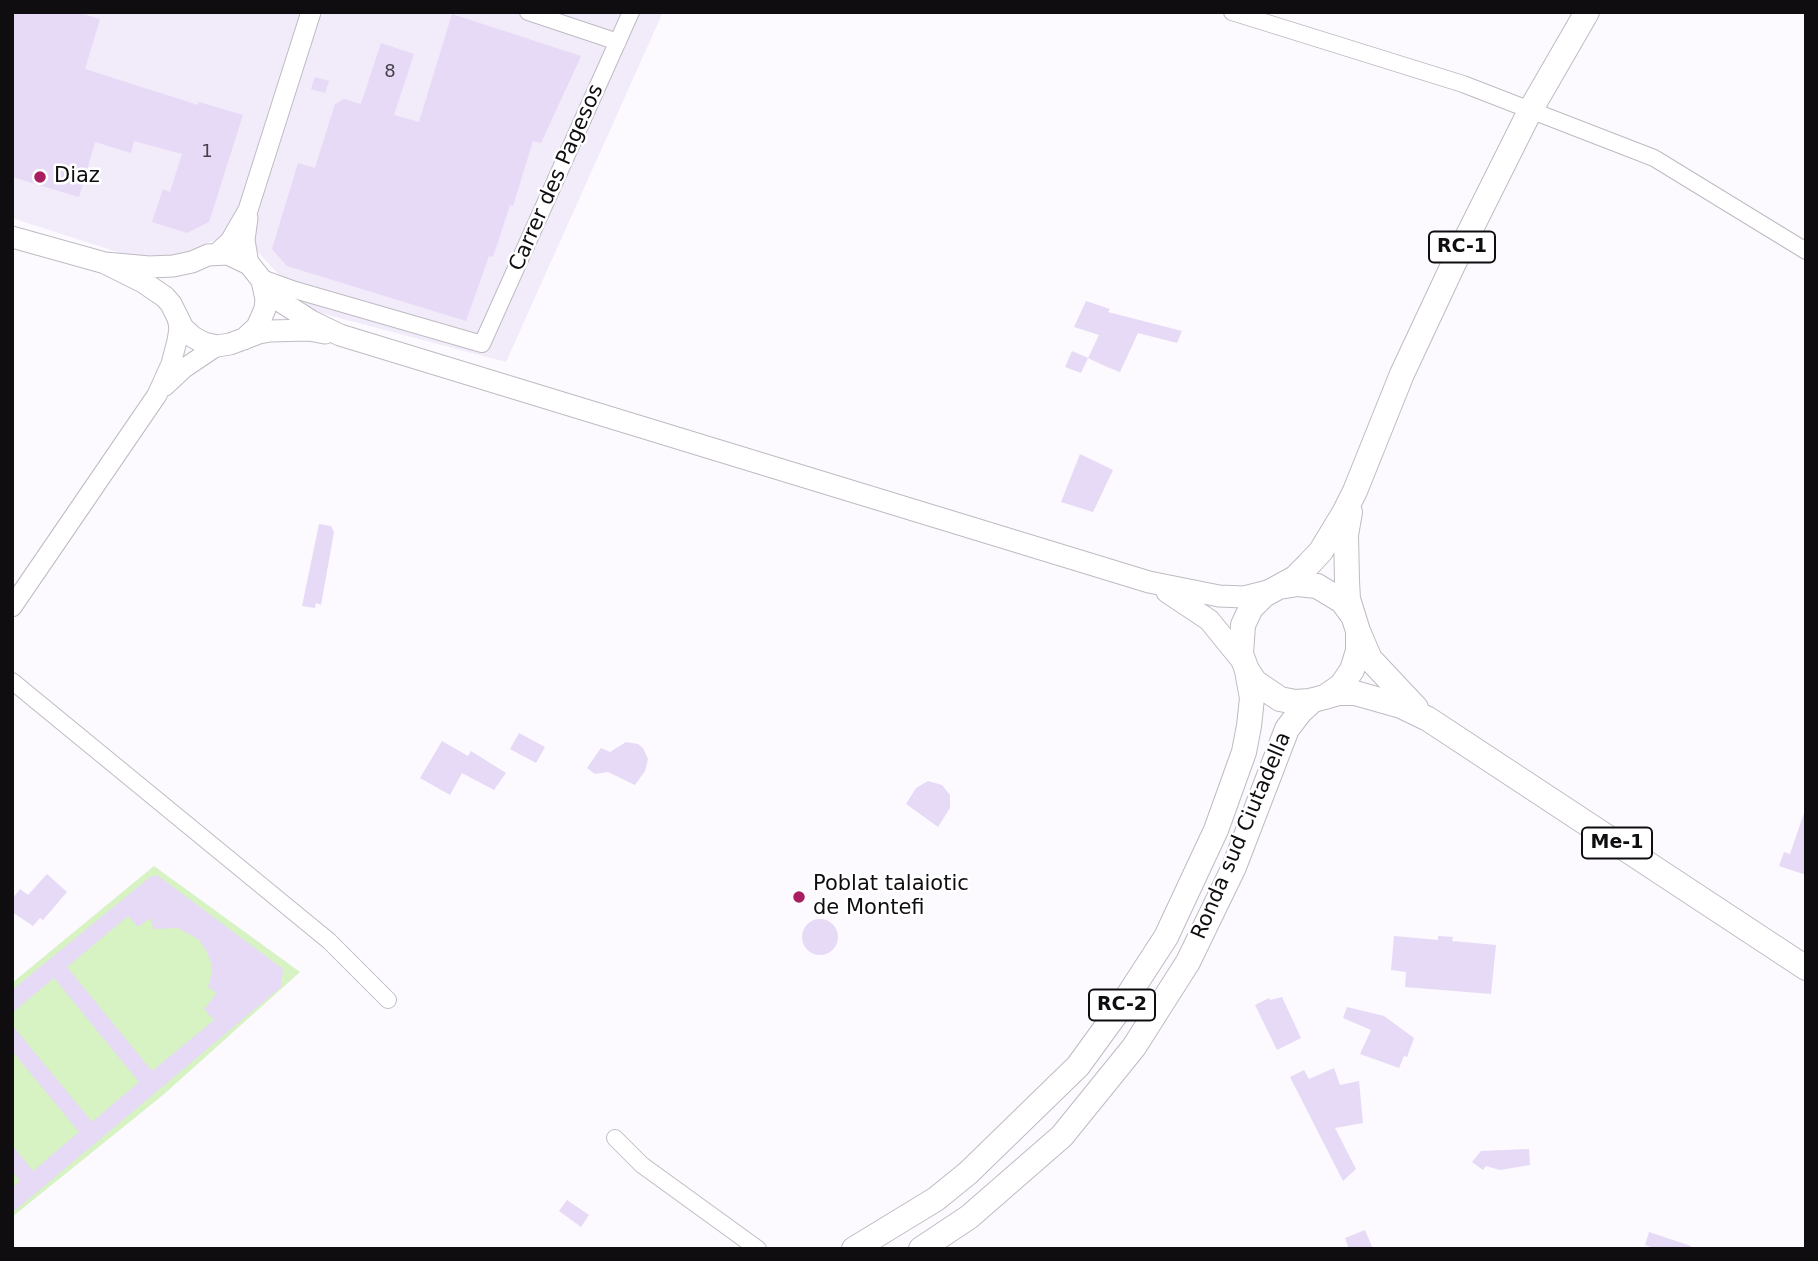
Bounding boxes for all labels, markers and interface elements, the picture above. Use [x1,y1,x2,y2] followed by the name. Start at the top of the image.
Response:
[384,61,396,83] house number: 8
[504,81,610,275] street label: Carrer des Pagesos
[201,141,213,163] house number: 1
[54,164,100,190] place label: Diaz
[32,169,48,185] marker: Diaz
[1429,232,1495,262] road number: RC-1
[1187,729,1297,943] street label: Ronda sud Ciutadella
[1582,828,1652,858] road number: Me-1
[813,872,969,922] place label: Poblat talaiotic de Montefi
[791,889,807,905] marker: Poblat talaiotic de Montefi
[1089,990,1155,1021] road number: RC-2

